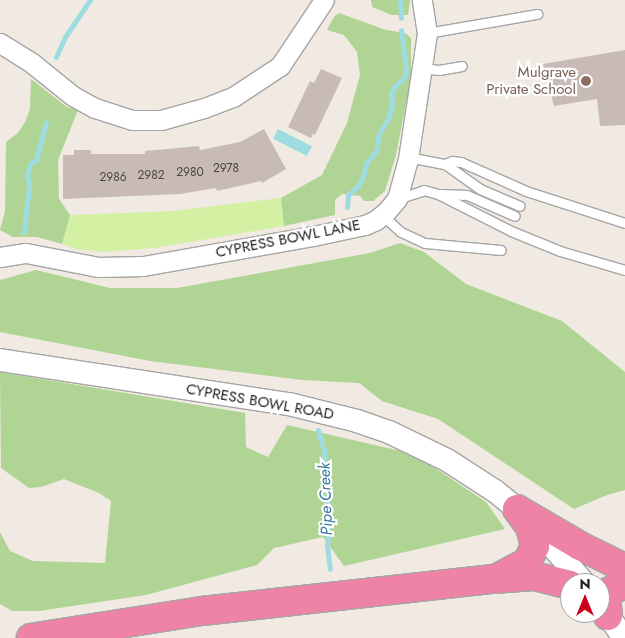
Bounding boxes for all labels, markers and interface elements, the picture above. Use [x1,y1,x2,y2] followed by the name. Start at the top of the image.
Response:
[486,63,576,98] place label: Mulgrave Private School
[580,75,592,87] marker: Mulgrave Private School
[213,162,239,176] house number: 2978
[176,166,204,180] house number: 2980
[137,169,165,183] house number: 2982
[99,171,127,185] house number: 2986
[214,216,362,262] street label: CYPRESS BOWL LANE
[185,380,335,424] street label: CYPRESS BOWL ROAD
[315,462,337,536] water label: Pipe Creek
[560,573,610,623] north arrow
[579,574,591,594] text: N

